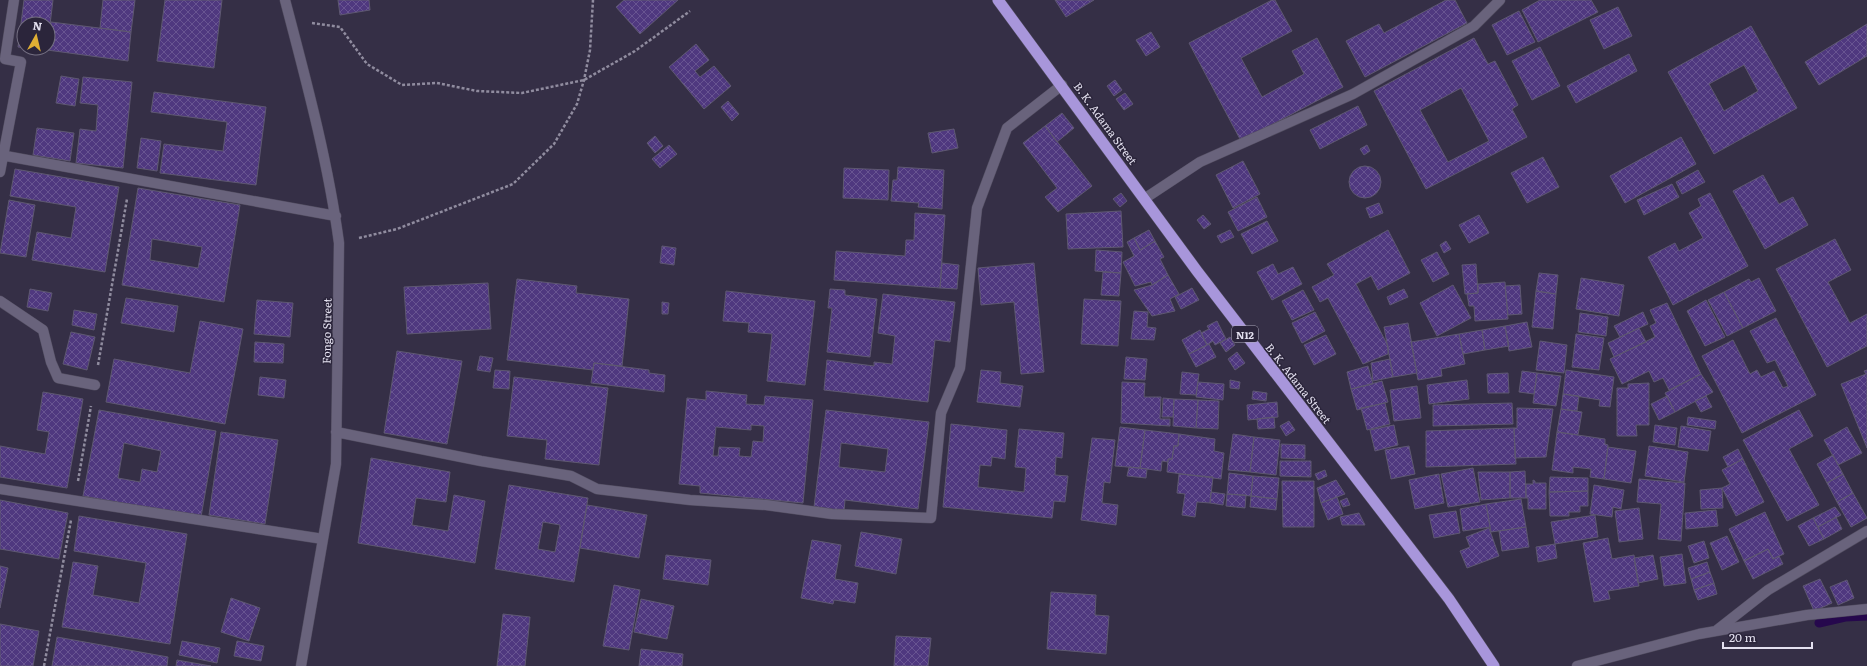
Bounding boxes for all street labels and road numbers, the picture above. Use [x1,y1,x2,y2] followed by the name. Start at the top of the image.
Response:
[1071,79,1142,168] street label: B. K. Adama Street
[317,297,335,364] street label: Fongo Street
[1232,326,1258,342] road number: N12
[1262,339,1336,427] street label: B. K. Adama Street

